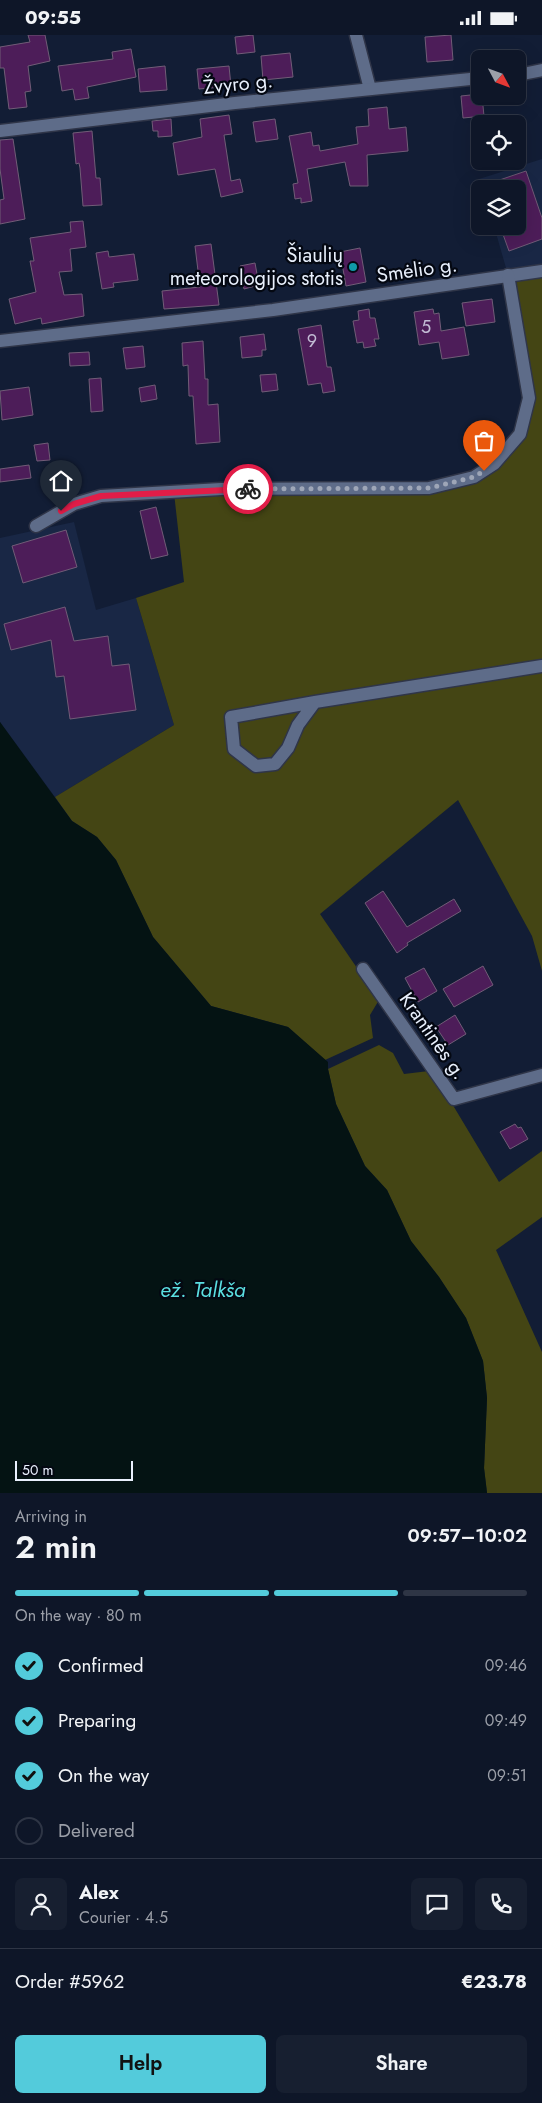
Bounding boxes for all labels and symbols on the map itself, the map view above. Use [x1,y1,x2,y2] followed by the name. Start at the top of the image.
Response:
[471,50,526,105] north arrow
[202,66,274,102] street label: Žvyro g.
[170,241,343,293] place label: Šiaulių meteorologijos stotis
[375,250,459,290] street label: Smėlio g.
[347,261,359,273] marker: Šiaulių meteorologijos stotis
[421,314,431,340] house number: 5
[307,328,317,354] house number: 9
[463,420,505,471] pin
[40,460,82,511] pin
[223,464,273,514] courier
[392,987,474,1085] street label: Krantinės g.
[160,1275,246,1305] water label: ež. Talkša
[15,1458,132,1481] scale bar

